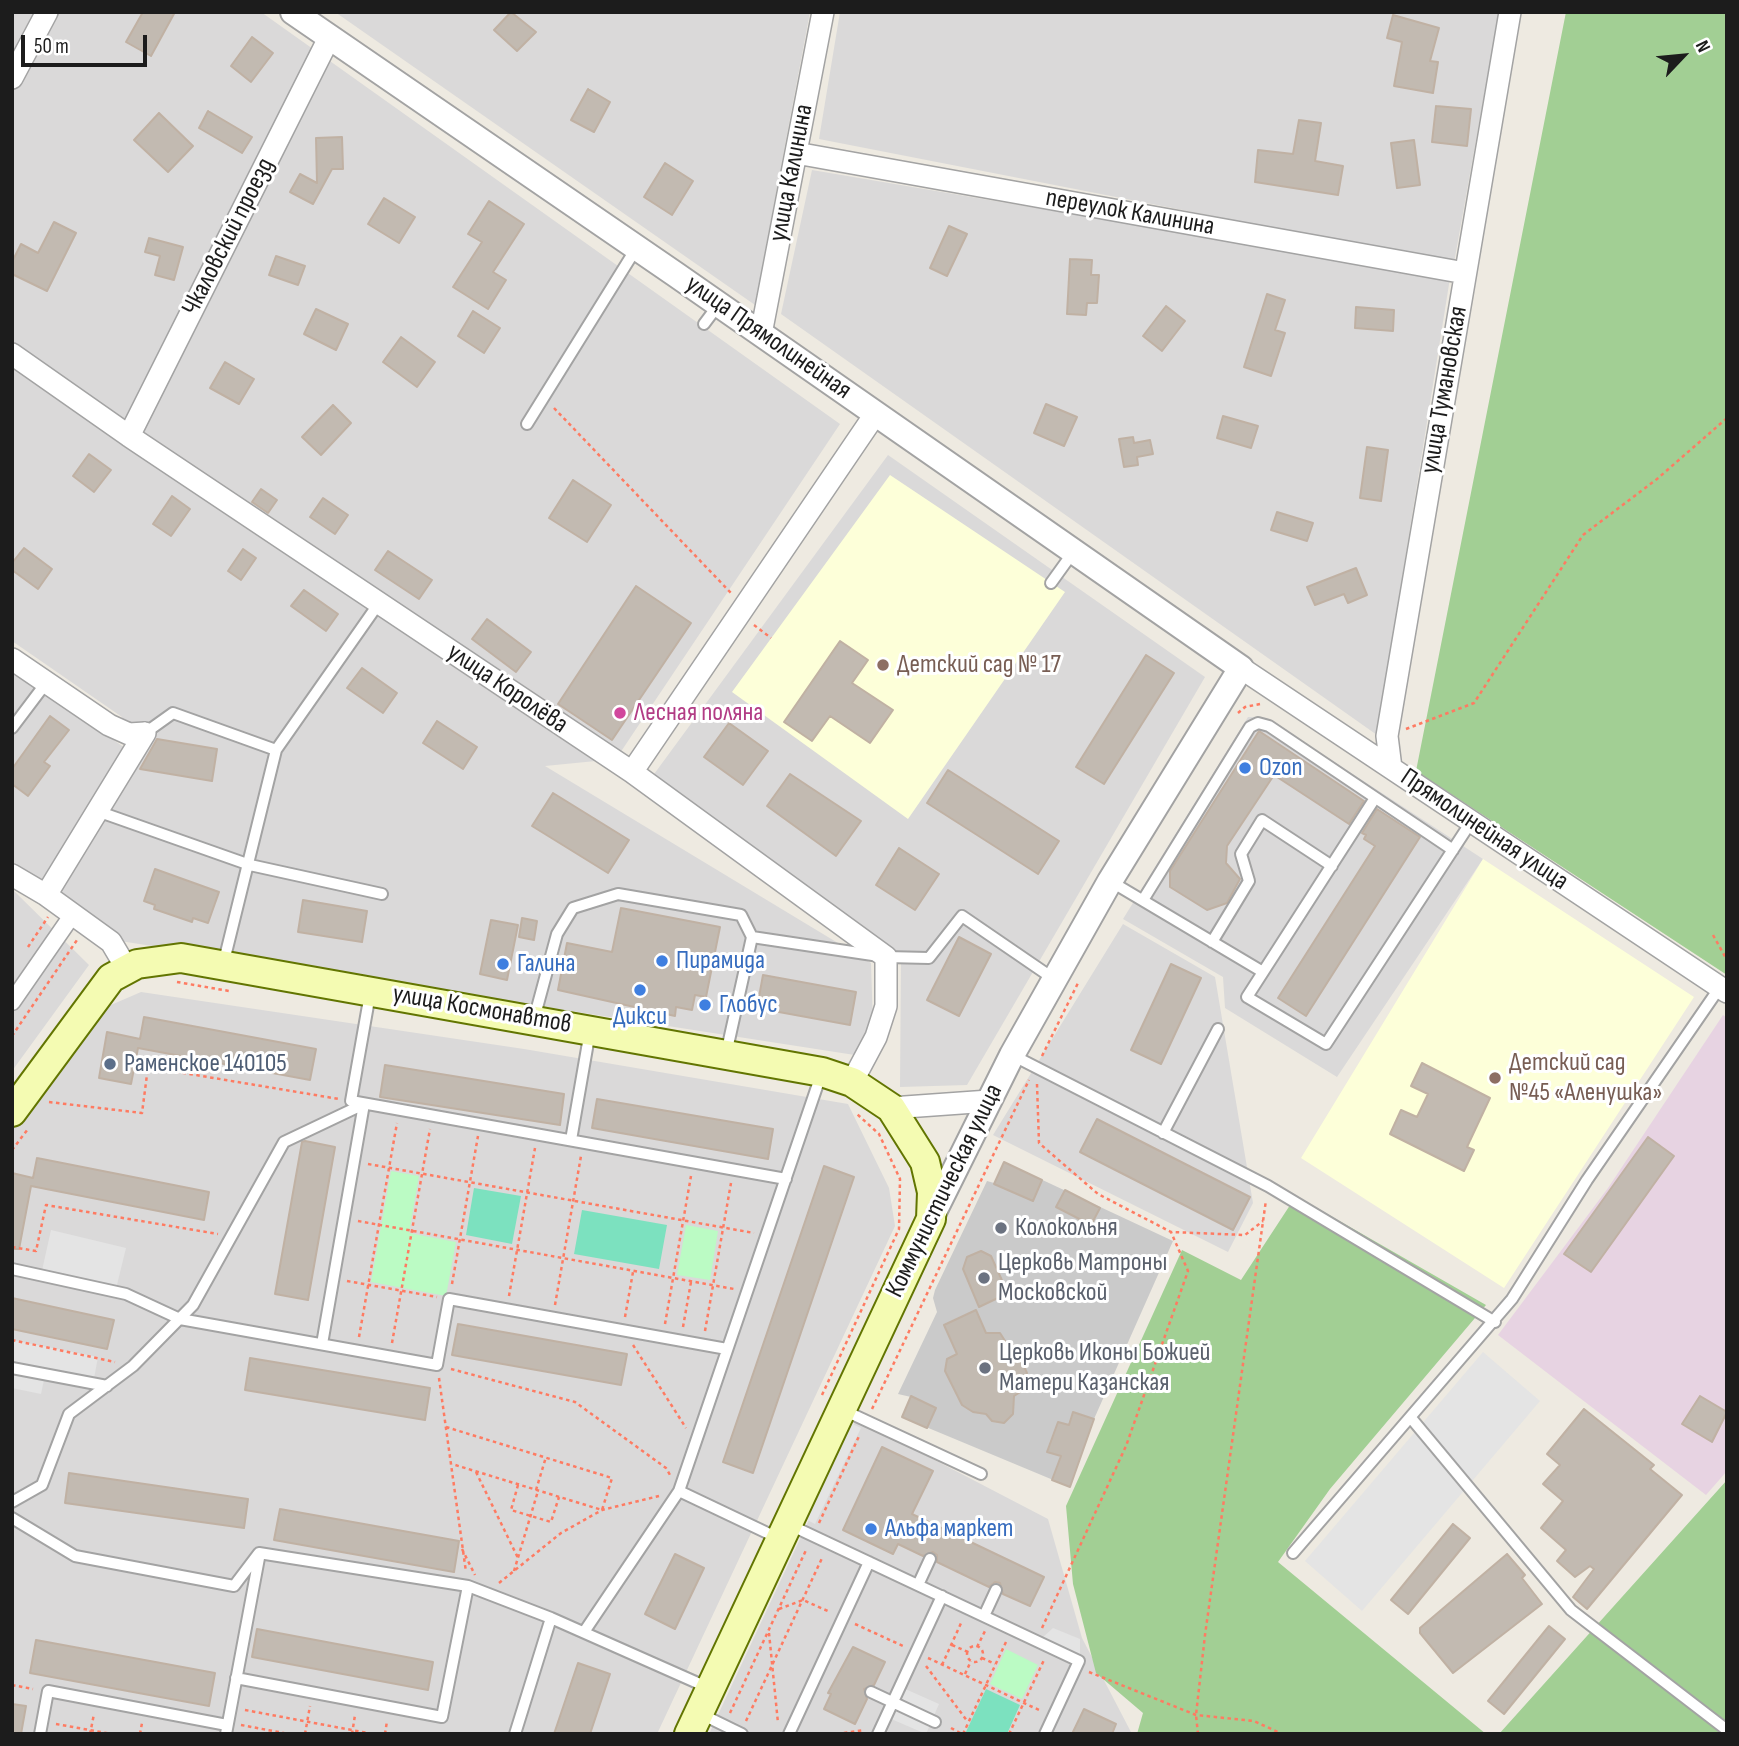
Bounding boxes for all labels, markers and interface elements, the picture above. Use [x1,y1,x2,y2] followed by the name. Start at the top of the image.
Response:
[24,21,150,65] scale bar
[1648,21,1718,91] north arrow
[34,34,69,59] text: 50 m
[1690,37,1715,56] text: N
[763,102,821,244] street label: улица Калинина
[176,153,282,321] street label: Чкаловский проезд
[1043,183,1217,243] street label: переулок Калинина
[679,269,857,407] street label: улица Прямолинейная
[1415,304,1475,476] street label: улица Тумановская
[441,637,573,741] street label: улица Королёва
[897,649,1061,681] place label: Детский сад № 17
[875,657,891,673] marker: Детский сад № 17
[634,697,763,729] place label: Лесная поляна
[612,705,628,721] marker: Лесная поляна
[1259,752,1303,784] place label: Ozon
[1237,760,1253,776] marker: Ozon
[1394,762,1574,898] street label: Прямолинейная улица
[676,945,765,977] place label: Пирамида
[517,948,575,980] place label: Галина
[654,953,670,969] marker: Пирамида
[495,956,511,972] marker: Галина
[390,979,574,1041] street label: улица Космонавтов
[632,982,648,998] marker: Дикси
[719,989,778,1021] place label: Глобус
[697,997,713,1013] marker: Глобус
[613,1001,667,1033] place label: Дикси
[1509,1047,1663,1108] place label: Детский сад №45 «Аленушка»
[124,1048,287,1080] place label: Раменское 140105
[102,1056,118,1072] marker: Раменское 140105
[1487,1070,1503,1086] marker: Детский сад №45 «Аленушка»
[880,1079,1010,1303] street label: Коммунистическая улица
[1015,1212,1118,1244] place label: Колокольня
[993,1220,1009,1236] marker: Колокольня
[998,1247,1167,1308] place label: Церковь Матроны Московской
[976,1270,992,1286] marker: Церковь Матроны Московской
[999,1337,1210,1398] place label: Церковь Иконы Божией Матери Казанская
[977,1360,993,1376] marker: Церковь Иконы Божией Матери Казанская
[885,1513,1014,1545] place label: Альфа маркет
[863,1521,879,1537] marker: Альфа маркет

